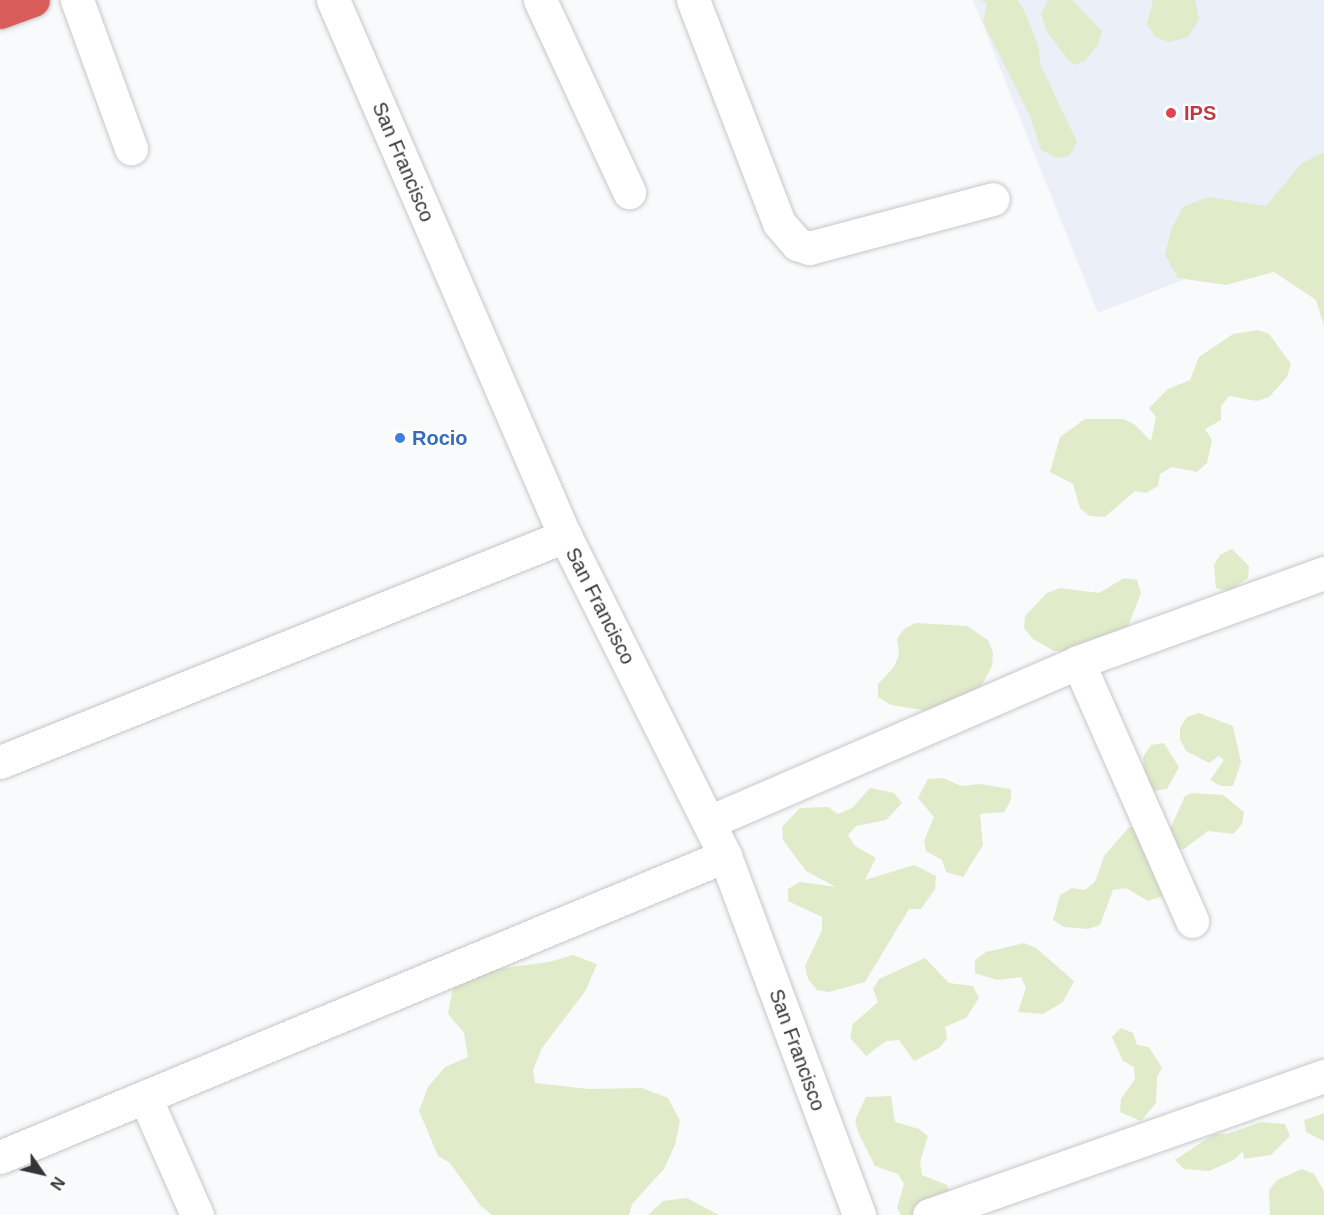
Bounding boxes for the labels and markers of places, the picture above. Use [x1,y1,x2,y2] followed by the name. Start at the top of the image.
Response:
[1184,101,1216,125] place label: IPS
[1162,104,1180,122] marker: IPS
[412,426,468,450] place label: Rocio
[393,431,407,445] marker: Rocio

